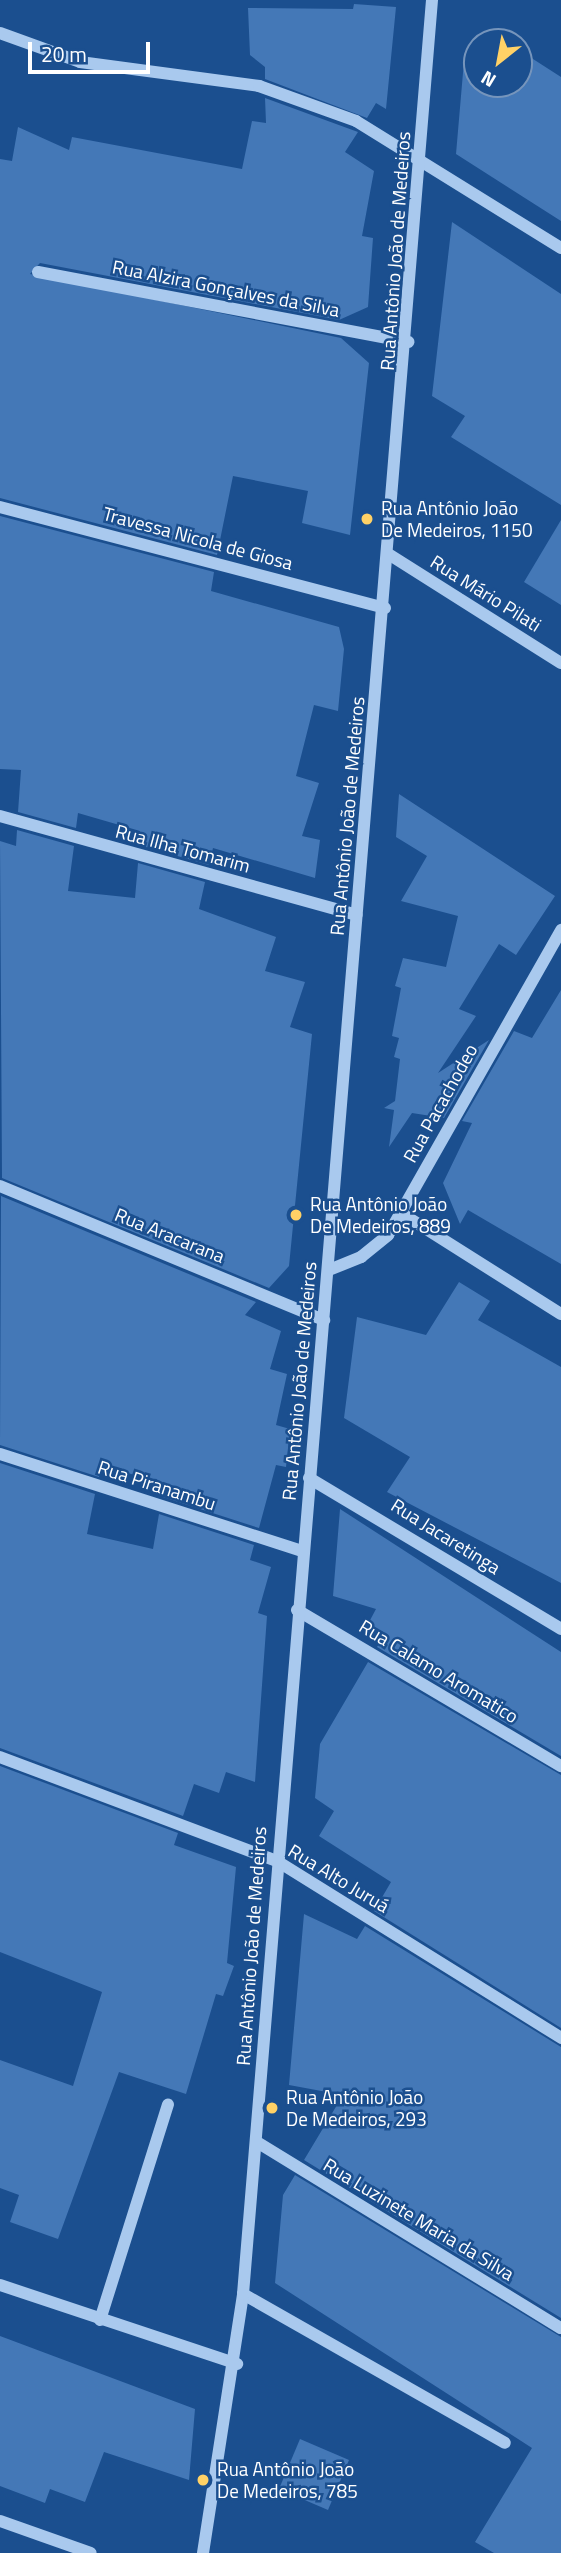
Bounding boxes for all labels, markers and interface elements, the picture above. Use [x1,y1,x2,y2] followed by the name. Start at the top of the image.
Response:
[32,28,154,72] scale bar
[463,28,533,98] north arrow
[41,38,87,70] text: 20 m
[475,64,501,96] text: N
[375,131,415,371] street label: Rua Antônio João de Medeiros
[110,255,342,321] street label: Rua Alzira Gonçalves da Silva
[381,497,533,541] place label: Rua Antônio João De Medeiros, 1150
[101,502,295,574] street label: Travessa Nicola de Giosa
[359,511,375,527] marker: Rua Antônio João De Medeiros, 1150
[427,550,545,636] street label: Rua Mário Pilati
[325,696,369,936] street label: Rua Antônio João de Medeiros
[113,819,253,877] street label: Rua Ilha Tomarim
[398,1040,482,1166] street label: Rua Pacachodeo
[310,1193,451,1237] place label: Rua Antônio João De Medeiros, 889
[112,1203,228,1267] street label: Rua Aracarana
[288,1207,304,1223] marker: Rua Antônio João De Medeiros, 889
[277,1261,321,1501] street label: Rua Antônio João de Medeiros
[95,1455,219,1515] street label: Rua Piranambu
[387,1493,505,1579] street label: Rua Jacaretinga
[355,1614,523,1728] street label: Rua Calamo Aromatico
[231,1826,271,2066] street label: Rua Antônio João de Medeiros
[284,1839,394,1917] street label: Rua Alto Juruá
[286,2086,427,2130] place label: Rua Antônio João De Medeiros, 293
[264,2100,280,2116] marker: Rua Antônio João De Medeiros, 293
[319,2153,519,2285] street label: Rua Luzinete Maria da Silva
[217,2458,358,2502] place label: Rua Antônio João De Medeiros, 785
[195,2472,211,2488] marker: Rua Antônio João De Medeiros, 785

